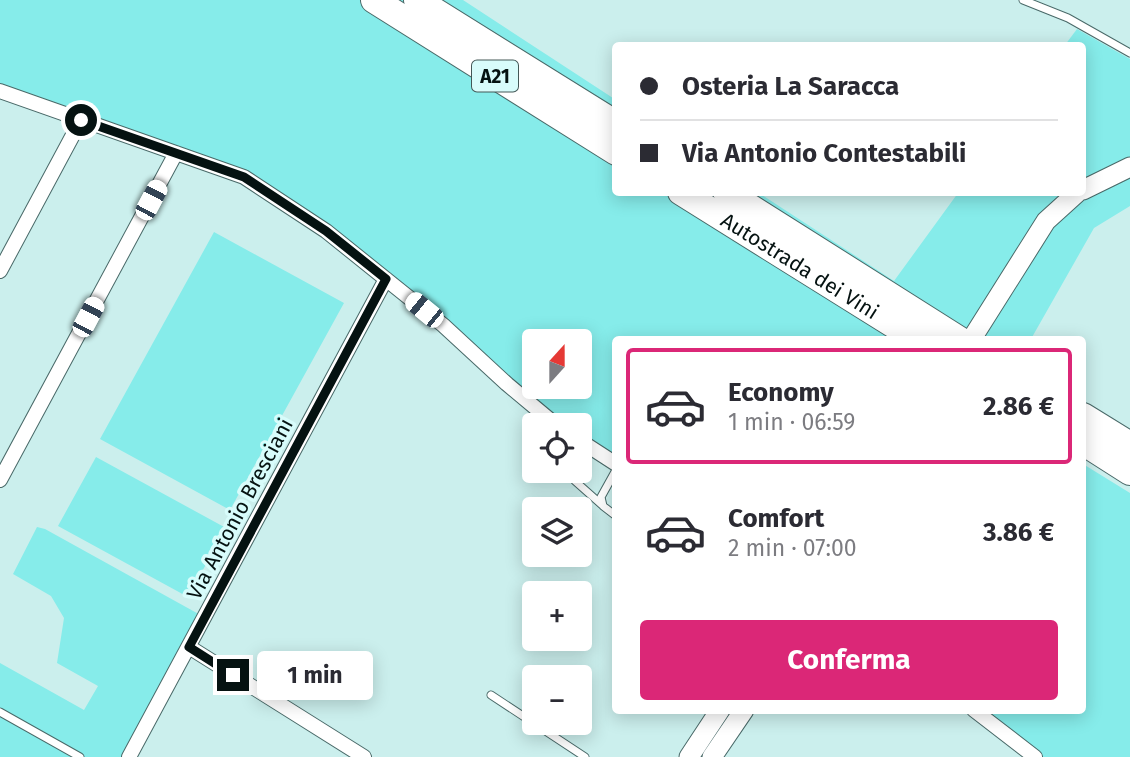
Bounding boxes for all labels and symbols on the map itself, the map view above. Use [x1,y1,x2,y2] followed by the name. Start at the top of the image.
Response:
[472,60,518,92] road number: A21
[65,104,97,136] route start
[132,177,171,223] car
[716,207,883,325] street label: Autostrada dei Vini
[402,289,447,331] car
[69,294,108,340] car
[522,329,592,399] north arrow
[181,414,299,604] street label: Via Antonio Bresciani
[258,650,373,700] callout: 1 min
[217,659,249,691] route end

